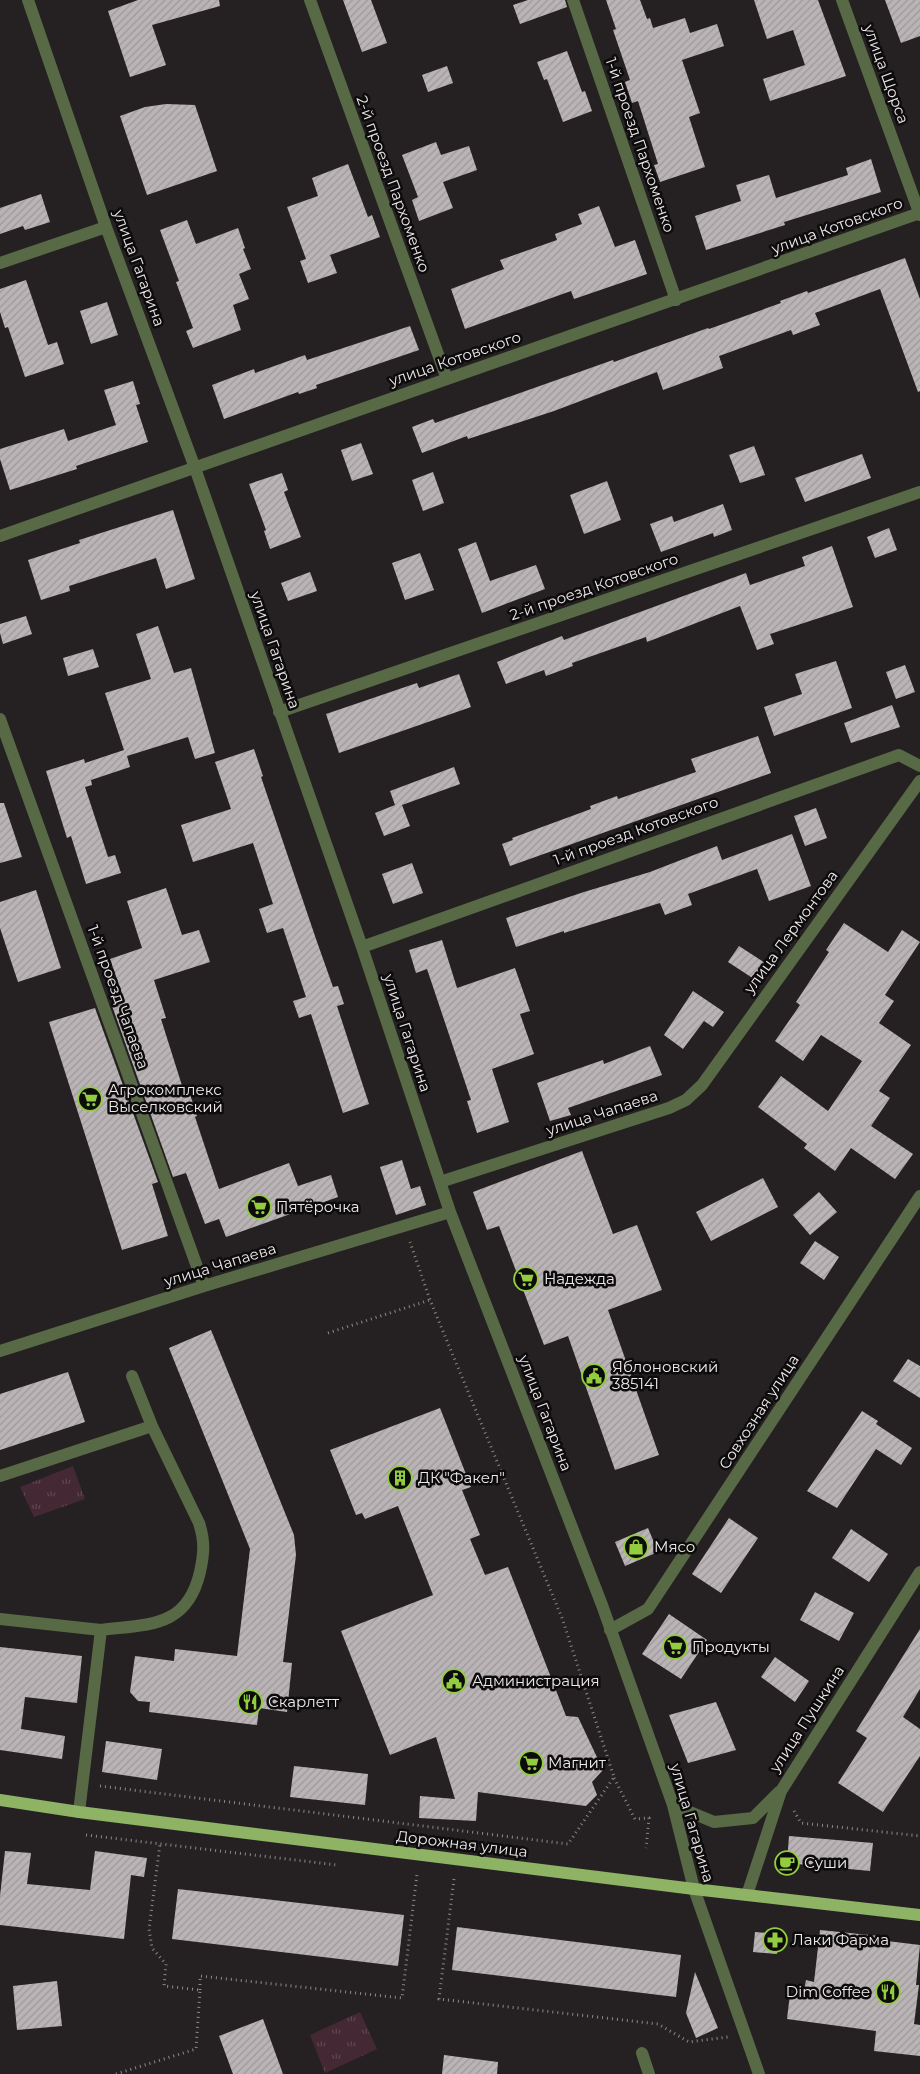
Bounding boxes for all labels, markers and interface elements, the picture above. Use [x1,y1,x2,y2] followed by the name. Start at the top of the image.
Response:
[859,21,913,126] street label: улица Щорса
[602,55,679,235] street label: 1-й проезд Пархоменко
[353,93,434,275] street label: 2-й проезд Пархоменко
[768,193,905,258] street label: улица Котовского
[109,206,169,329] street label: улица Гагарина
[385,327,523,390] street label: улица Котовского
[507,549,681,624] street label: 2-й проезд Котовского
[246,588,304,711] street label: улица Гагарина
[551,792,721,869] street label: 1-й проезд Котовского
[739,866,842,998] street label: улица Лермонтова
[84,922,153,1071] street label: 1-й проезд Чапаева
[379,970,436,1094] street label: улица Гагарина
[108,1080,223,1116] place label: Агрокомплекс Выселковский
[77,1086,103,1112] supermarket icon: Агрокомплекс Выселковский
[543,1086,660,1140] street label: улица Чапаева
[246,1194,272,1220] supermarket icon: Пятёрочка
[276,1197,360,1216] place label: Пятёрочка
[161,1238,278,1291] street label: улица Чапаева
[513,1266,539,1292] supermarket icon: Надежда
[544,1269,615,1288] place label: Надежда
[514,1351,576,1474] street label: улица Гагарина
[714,1351,803,1473] street label: Совхозная улица
[612,1357,718,1393] place label: Яблоновский 385141
[581,1363,607,1389] public building icon: Яблоновский 385141
[387,1465,413,1491] building icon: ДК "Факел"
[418,1468,505,1487] place label: ДК "Факел"
[623,1534,649,1560] shop icon: Мясо
[654,1537,695,1556] place label: Мясо
[662,1634,688,1660] supermarket icon: Продукты
[692,1637,770,1656] place label: Продукты
[764,1662,848,1776] street label: улица Пушкина
[441,1668,467,1694] public building icon: Администрация
[472,1671,600,1690] place label: Администрация
[237,1689,263,1715] restaurant icon: Скарлетт
[268,1692,340,1711] place label: Скарлетт
[518,1750,544,1776] supermarket icon: Магнит
[548,1753,607,1772] place label: Магнит
[666,1760,719,1885] street label: улица Гагарина
[395,1826,529,1861] street label: Дорожная улица
[774,1850,800,1876] cafe icon: Суши
[804,1853,847,1872] place label: Суши
[762,1927,788,1953] pharmacy icon: Лаки Фарма
[792,1930,889,1949] place label: Лаки Фарма
[875,1979,901,2005] restaurant icon: Dim Coffee
[786,1982,870,2001] place label: Dim Coffee

